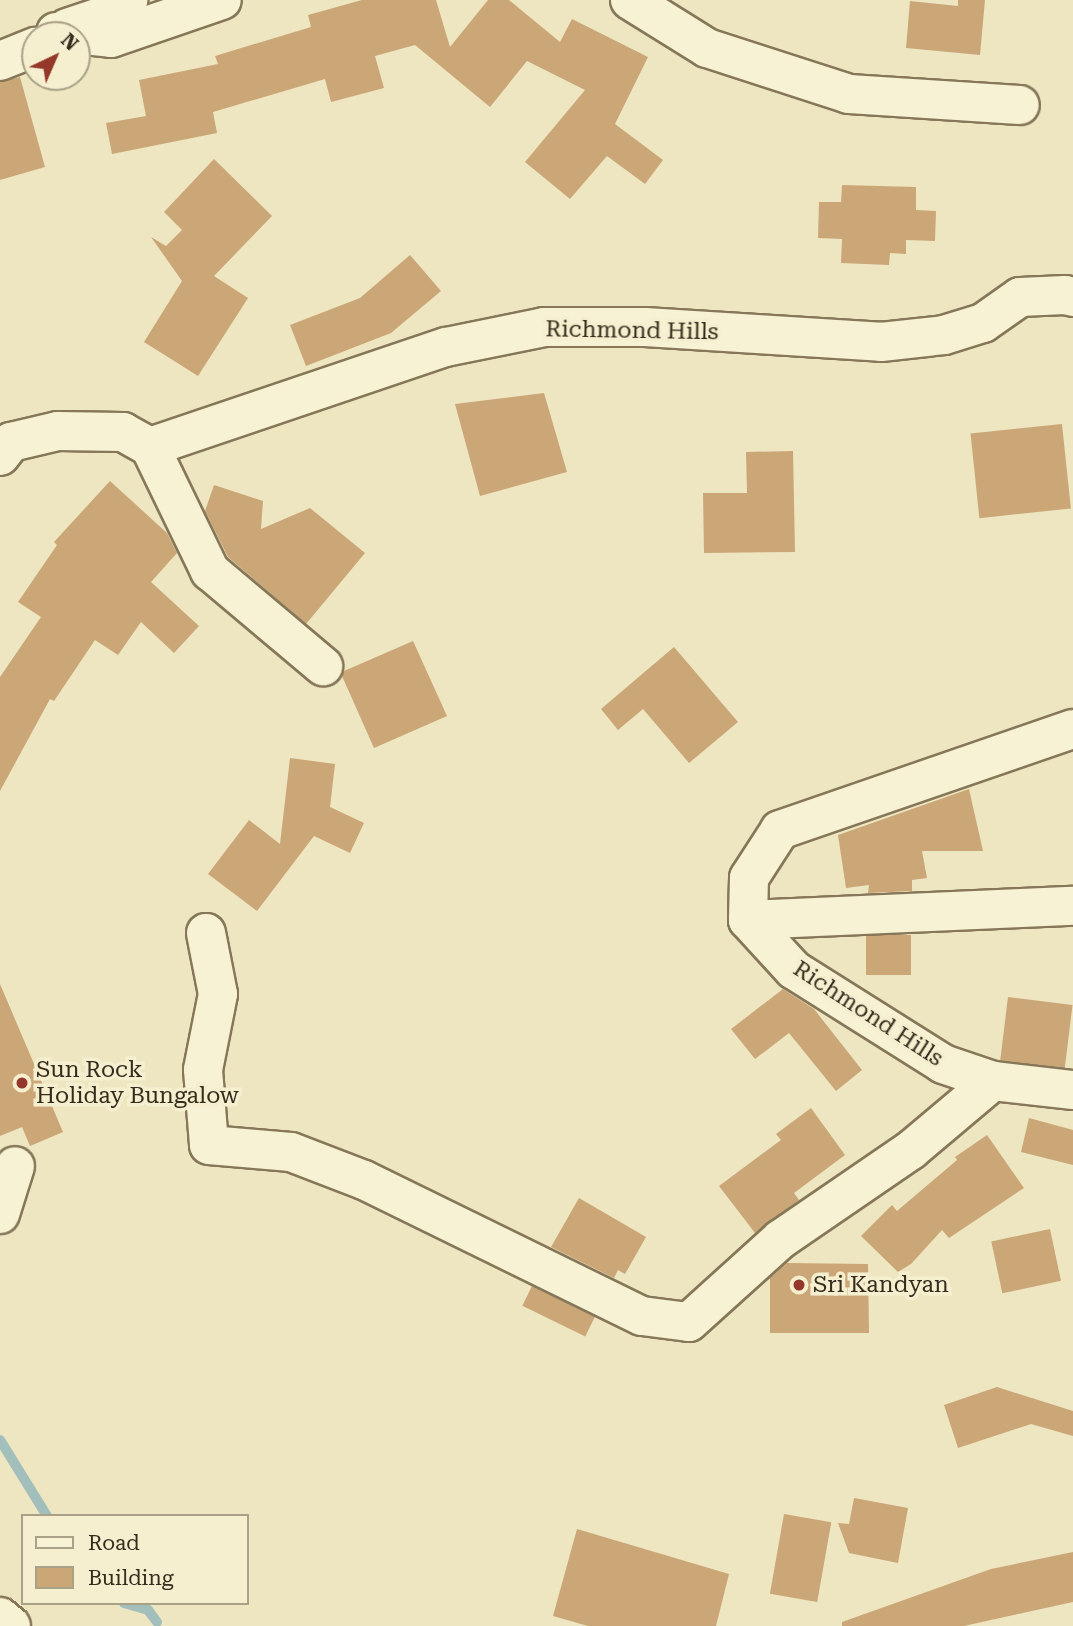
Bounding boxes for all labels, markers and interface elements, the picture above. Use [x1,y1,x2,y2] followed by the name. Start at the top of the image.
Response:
[21,21,91,91] north arrow
[56,29,83,55] text: N
[545,316,719,346] street label: Richmond Hills
[788,955,948,1073] street label: Richmond Hills
[36,1056,239,1110] place label: Sun Rock Holiday Bungalow
[14,1075,30,1091] marker: Sun Rock Holiday Bungalow
[813,1271,949,1299] place label: Sri Kandyan
[791,1277,807,1293] marker: Sri Kandyan
[21,1514,248,1605] legend
[88,1531,140,1555] text: Road
[88,1566,174,1590] text: Building

